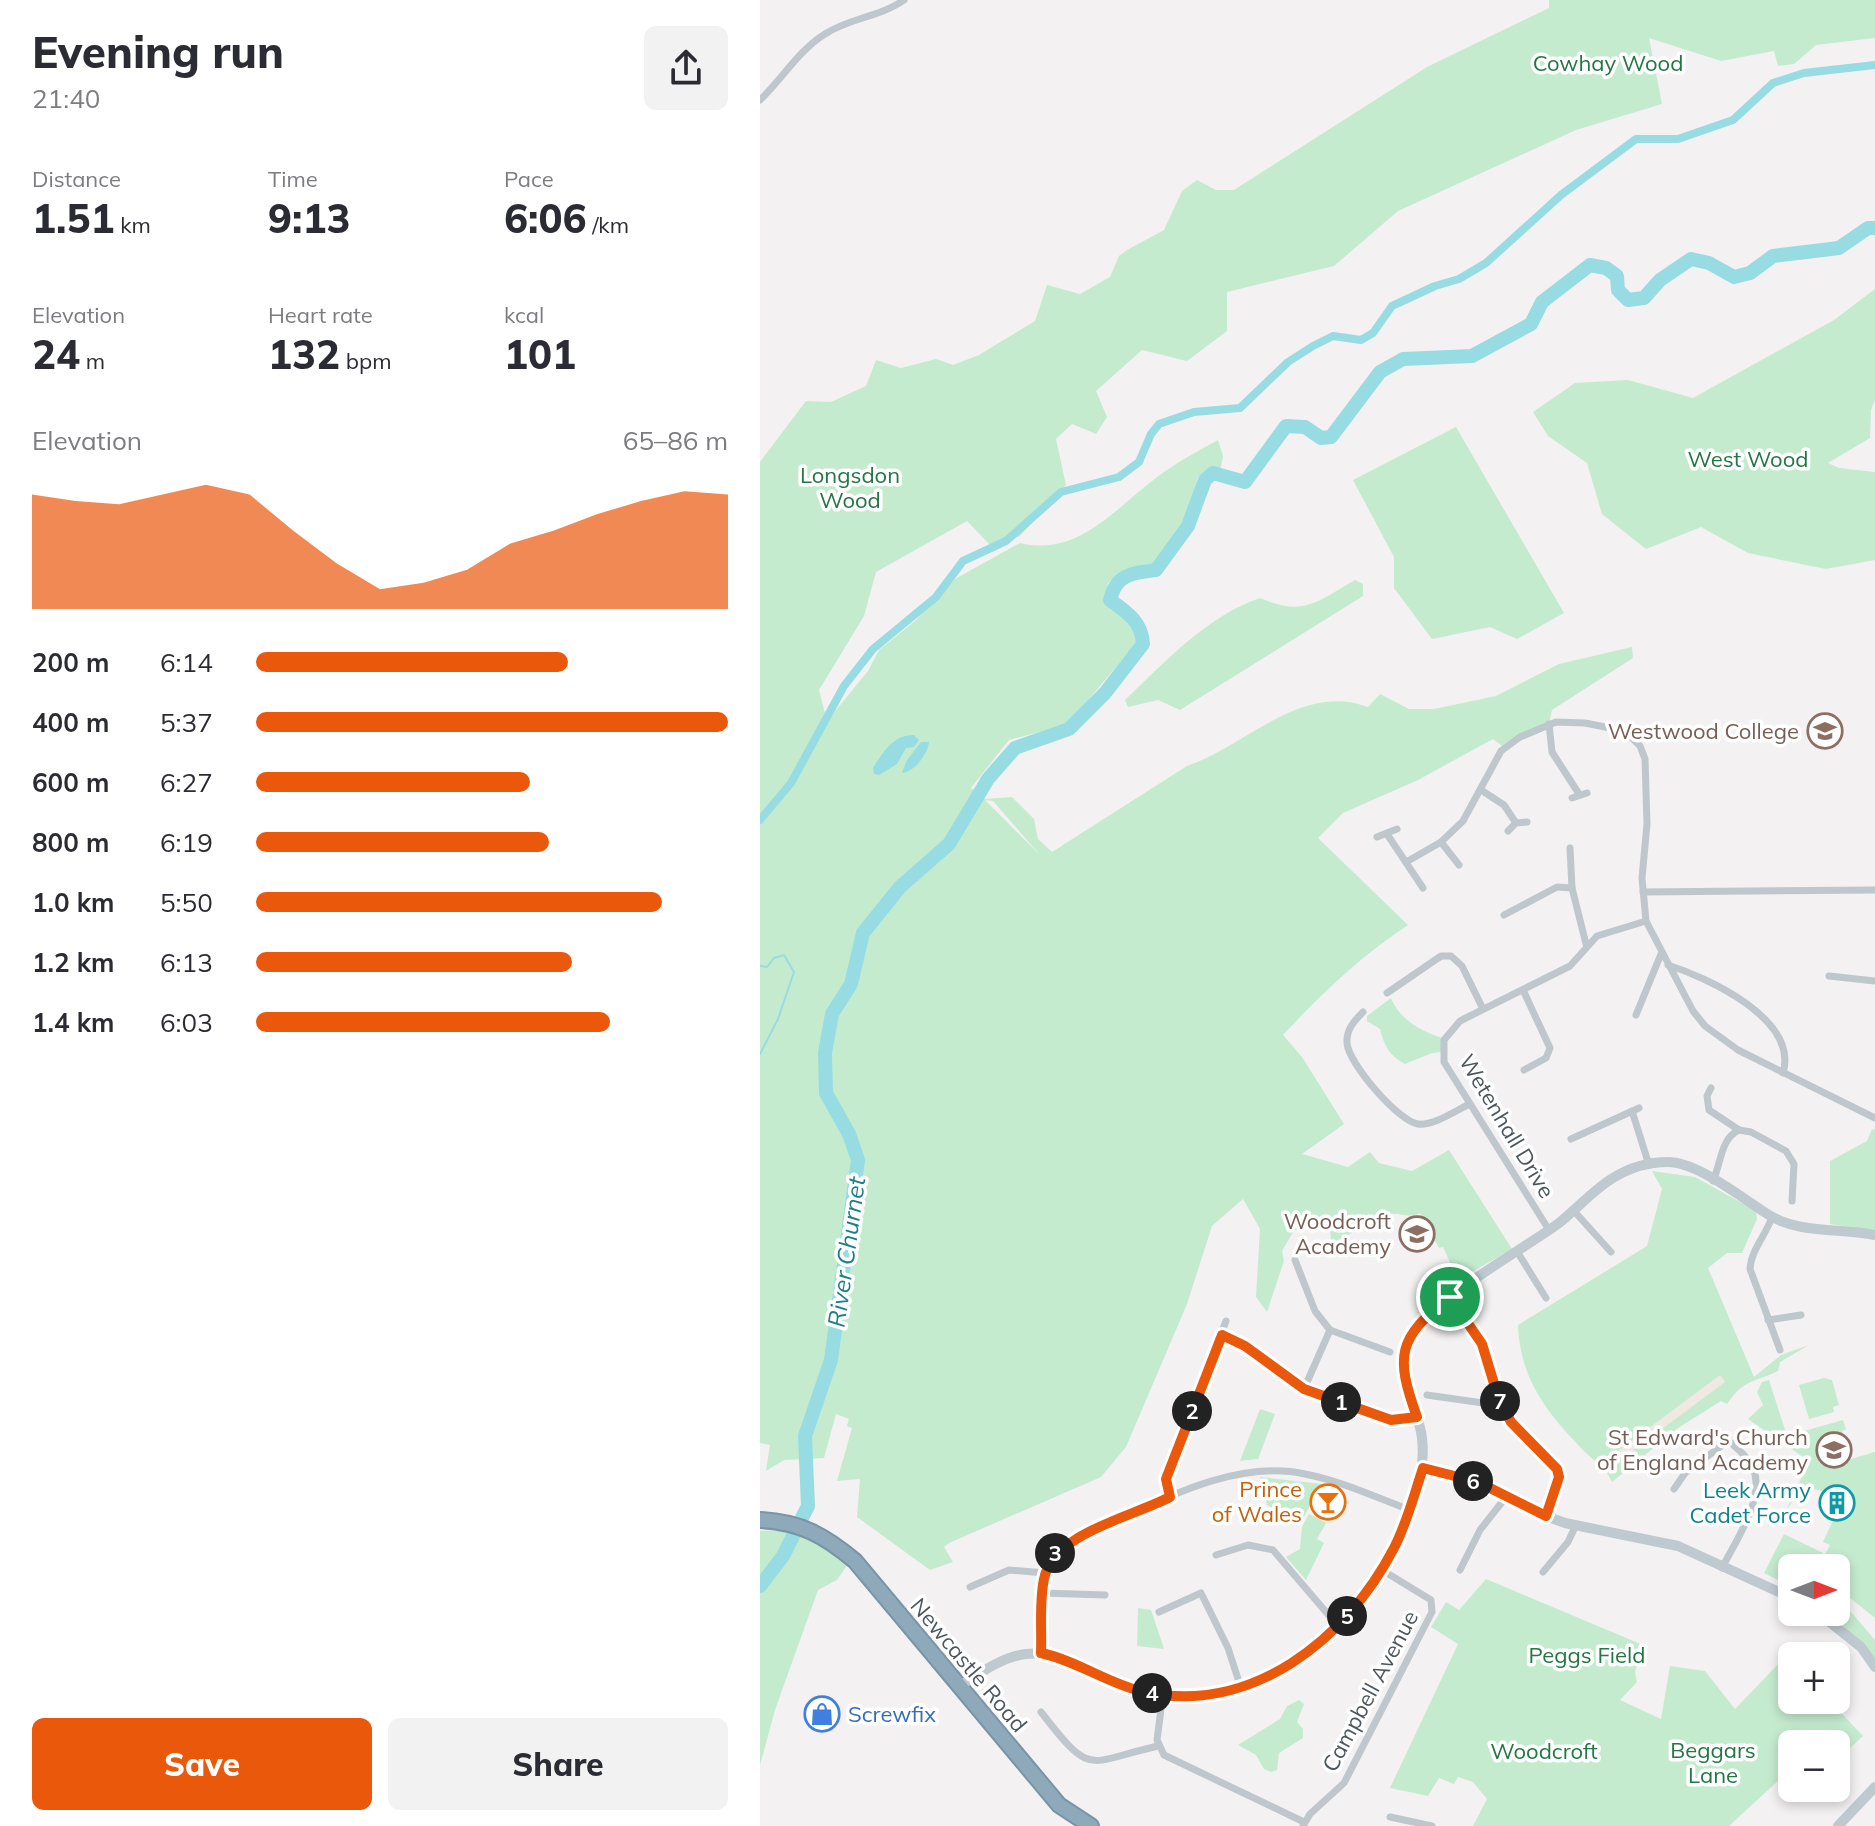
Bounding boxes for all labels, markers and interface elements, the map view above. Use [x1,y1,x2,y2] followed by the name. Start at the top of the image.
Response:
[32,24,284,79] text: Evening run
[644,26,728,110] button: share
[1533,49,1683,77] park label: Cowhay Wood
[32,82,100,115] text: 21:40
[32,165,121,193] text: Distance
[268,165,318,193] text: Time
[504,165,554,193] text: Pace
[32,193,114,243] text: 1.51
[268,193,350,243] text: 9:13
[504,193,586,243] text: 6:06
[114,211,151,239] text: km
[586,211,629,239] text: /km
[32,301,125,329] text: Elevation
[268,301,373,329] text: Heart rate
[504,301,544,329] text: kcal
[32,329,80,379] text: 24
[268,329,340,379] text: 132
[504,329,576,379] text: 101
[80,347,105,375] text: m
[340,347,391,375] text: bpm
[32,424,142,457] text: Elevation
[623,424,728,457] text: 65–86 m
[1688,445,1808,473] park label: West Wood
[800,461,900,514] park label: Longsdon Wood
[32,646,109,679] text: 200 m
[160,646,213,679] text: 6:14
[32,706,109,739] text: 400 m
[160,706,213,739] text: 5:37
[1806,712,1844,750] school or university icon: Westwood College
[1608,717,1799,745] place label: Westwood College
[32,766,109,799] text: 600 m
[160,766,213,799] text: 6:27
[32,826,109,859] text: 800 m
[160,826,213,859] text: 6:19
[32,886,115,919] text: 1.0 km
[160,886,213,919] text: 5:50
[32,946,115,979] text: 1.2 km
[160,946,213,979] text: 6:13
[32,1006,115,1039] text: 1.4 km
[160,1006,213,1039] text: 6:03
[1453,1049,1561,1203] street label: Wetenhall Drive
[821,1174,871,1329] water label: River Churnet
[1284,1207,1391,1260] place label: Woodcroft Academy
[1398,1215,1436,1253] school or university icon: Woodcroft Academy
[1416,1263,1484,1331] pin
[1428,1275,1472,1319] icon: arrive
[1480,1381,1520,1421] pin: 7
[1321,1382,1361,1422] pin: 1
[1493,1387,1507,1415] text: 7
[1334,1388,1348,1416] text: 1
[1172,1391,1212,1431] pin: 2
[1185,1397,1199,1425] text: 2
[1597,1423,1808,1476] place label: St Edward's Church of England Academy
[1815,1431,1853,1469] school or university icon: St Edward's Church of England Academy
[1453,1461,1493,1501] pin: 6
[1466,1467,1480,1495] text: 6
[1212,1475,1302,1528] place label: Prince of Wales
[1690,1476,1811,1529] place label: Leek Army Cadet Force
[1309,1483,1347,1521] bar icon: Prince of Wales
[1818,1484,1856,1522] building icon: Leek Army Cadet Force
[1035,1533,1075,1573] pin: 3
[1048,1539,1062,1567] text: 3
[1778,1554,1850,1626] north arrow
[1778,1554,1850,1802] map controls
[905,1592,1033,1738] street label: Newcastle Road
[1327,1596,1367,1636] pin: 5
[1340,1602,1354,1630] text: 5
[1316,1606,1424,1776] street label: Campbell Avenue
[1529,1641,1646,1669] park label: Peggs Field
[1778,1642,1850,1714] button: +
[1132,1673,1172,1713] pin: 4
[1145,1679,1159,1707] text: 4
[803,1695,841,1733] shop icon: Screwfix
[848,1700,936,1728] place label: Screwfix
[32,1718,372,1810] button: Save
[388,1718,728,1810] button: Share
[1778,1730,1850,1802] button: −
[1670,1736,1756,1789] park label: Beggars Lane
[1490,1737,1598,1765] park label: Woodcroft

